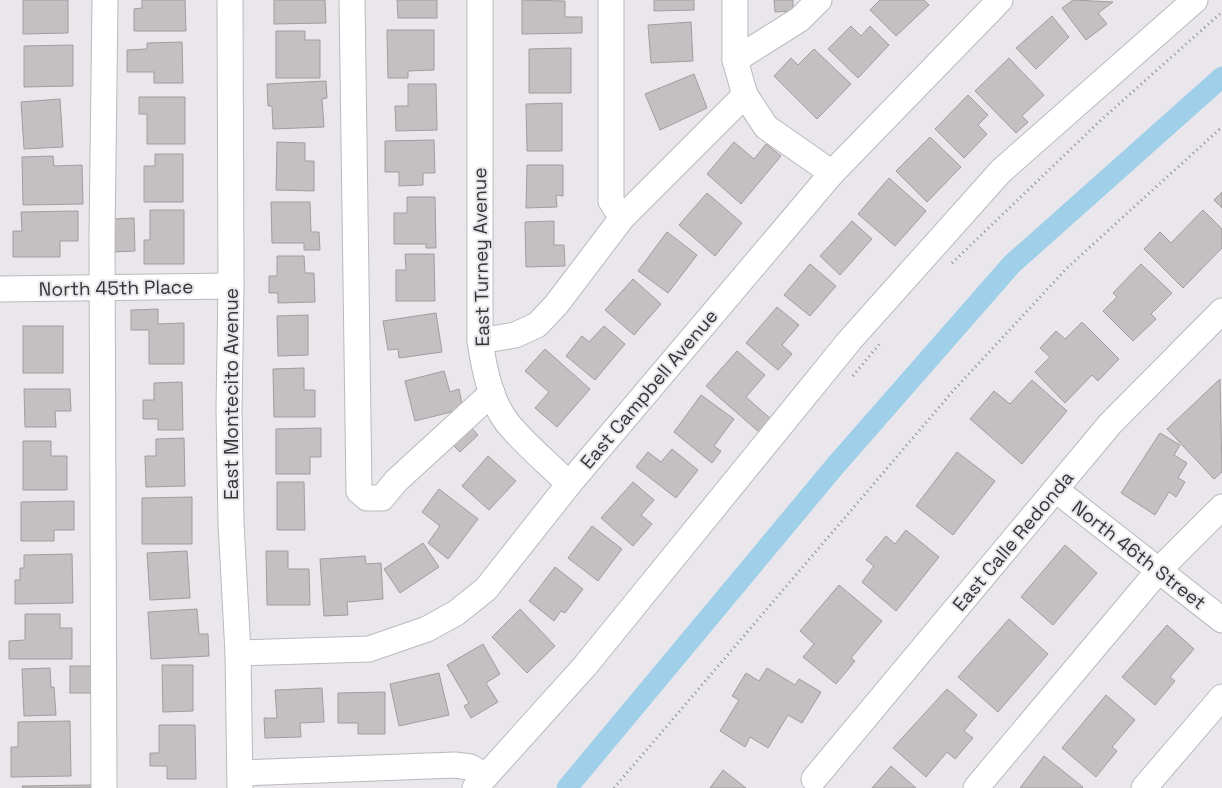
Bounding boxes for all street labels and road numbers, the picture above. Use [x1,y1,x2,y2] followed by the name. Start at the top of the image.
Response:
[467,167,495,347] street label: East Turney Avenue
[38,274,194,302] street label: North 45th Place
[219,288,244,500] street label: East Montecito Avenue
[575,304,723,474] street label: East Campbell Avenue
[947,466,1079,616] street label: East Calle Redonda
[1067,495,1211,615] street label: North 46th Street

